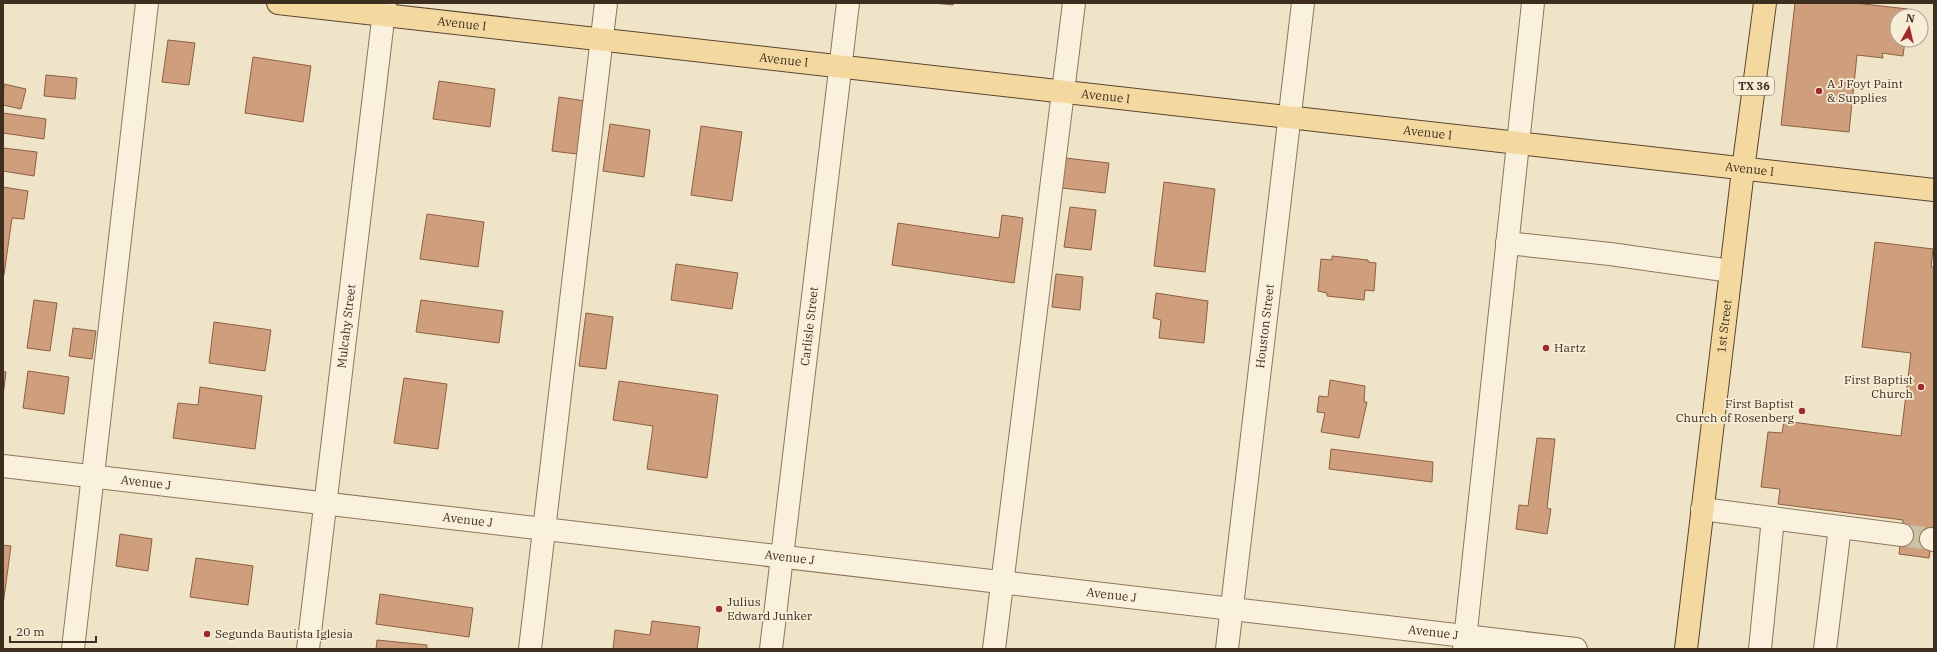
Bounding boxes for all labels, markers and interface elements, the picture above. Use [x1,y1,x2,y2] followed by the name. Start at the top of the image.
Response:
[1889,8,1929,48] north arrow
[1905,11,1916,26] text: N
[437,13,487,33] street label: Avenue I
[759,49,809,70] street label: Avenue I
[1827,76,1903,105] place label: A J Foyt Paint & Supplies
[1734,77,1774,95] road number: TX 36
[1081,86,1131,106] street label: Avenue I
[1814,86,1824,96] marker: A J Foyt Paint & Supplies
[1402,122,1453,143] street label: Avenue I
[1724,158,1775,179] street label: Avenue I
[334,283,358,369] street label: Mulcahy Street
[1252,283,1277,369] street label: Houston Street
[797,286,821,367] street label: Carlisle Street
[1713,299,1735,354] street label: 1st Street
[1554,340,1586,355] place label: Hartz
[1541,343,1551,353] marker: Hartz
[1844,372,1914,401] place label: First Baptist Church
[1916,382,1926,392] marker: First Baptist Church
[1676,396,1794,425] place label: First Baptist Church of Rosenberg
[1797,406,1807,416] marker: First Baptist Church of Rosenberg
[120,472,172,493] street label: Avenue J
[442,509,494,530] street label: Avenue J
[764,547,816,567] street label: Avenue J
[1086,584,1138,605] street label: Avenue J
[727,594,813,623] place label: Julius Edward Junker
[714,604,724,614] marker: Julius Edward Junker
[10,618,96,644] scale bar
[1407,622,1459,642] street label: Avenue J
[16,624,45,639] text: 20 m
[215,626,353,641] place label: Segunda Bautista Iglesia
[202,629,212,639] marker: Segunda Bautista Iglesia

